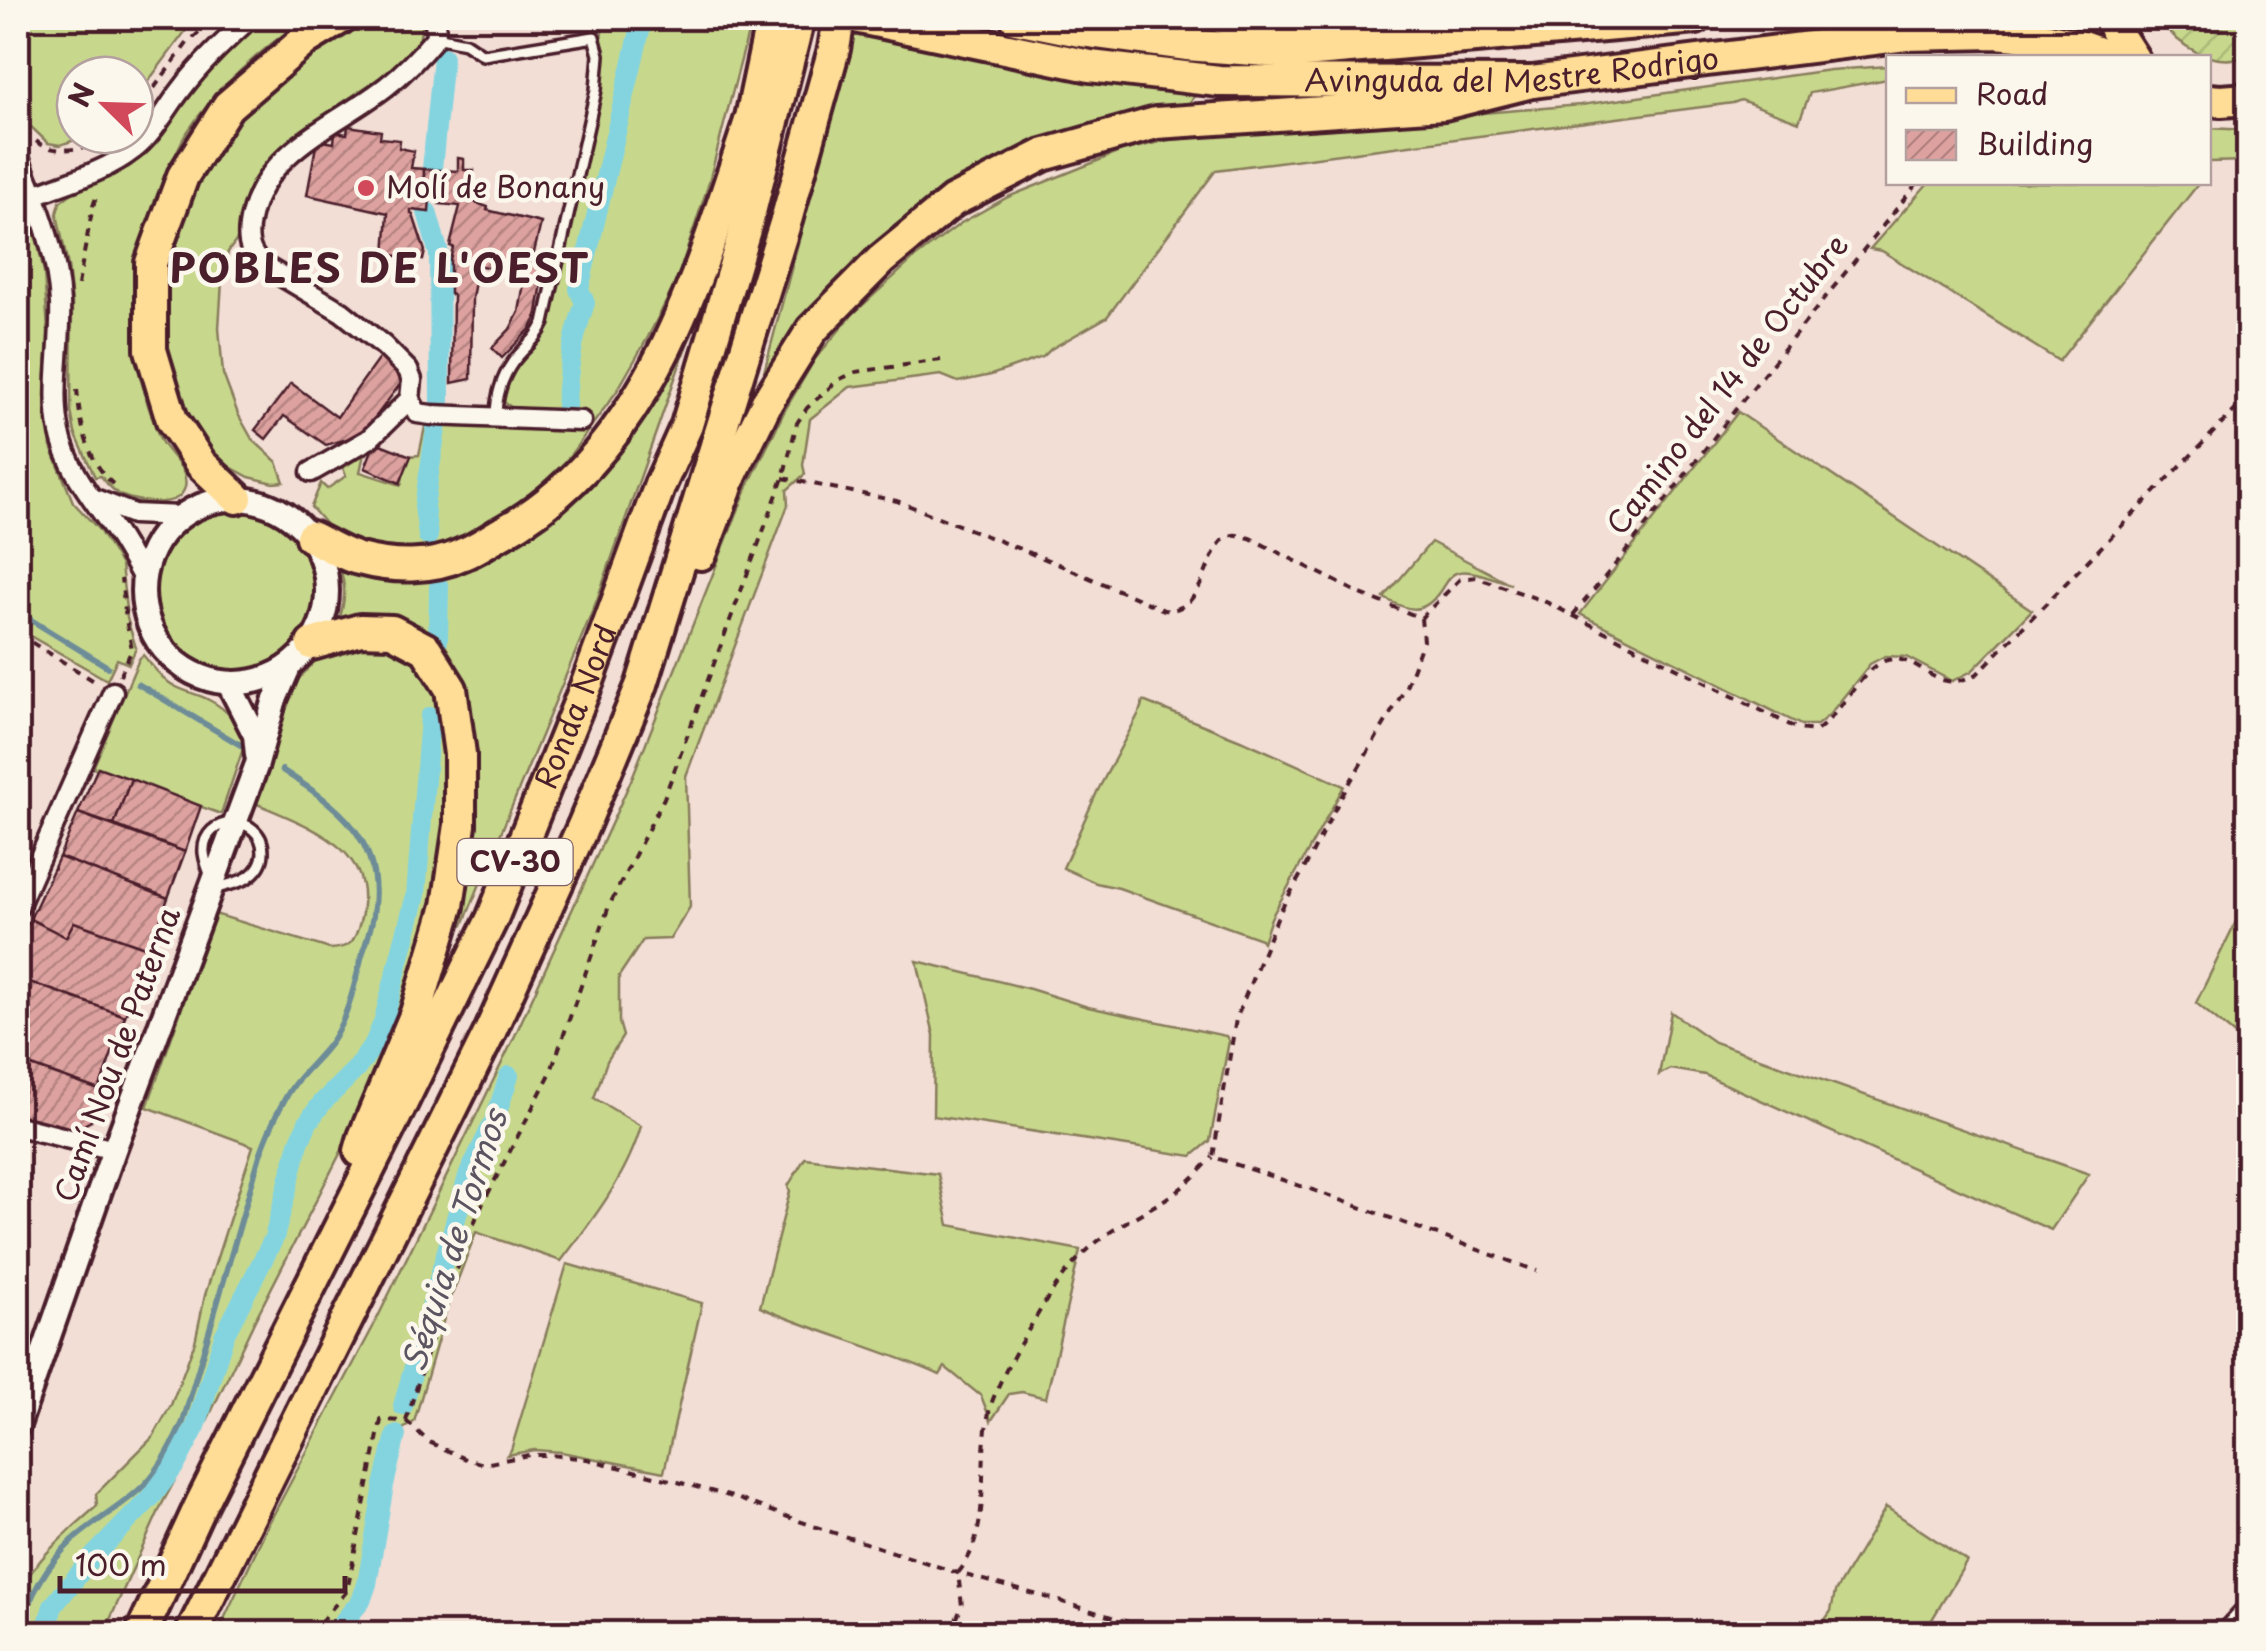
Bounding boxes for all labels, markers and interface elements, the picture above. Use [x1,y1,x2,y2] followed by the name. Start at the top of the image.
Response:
[1304,34,1721,102] street label: Avinguda del Mestre Rodrigo
[55,55,155,155] north arrow
[1886,55,2211,185] legend
[1976,70,2049,115] text: Road
[56,76,105,113] text: N
[1976,120,2093,165] text: Building
[386,163,605,208] place label: Molí de Bonany
[355,177,377,199] marker: Molí de Bonany
[1594,224,1858,543] street label: Camino del 14 de Octubre
[170,236,590,297] district label: POBLES DE L'OEST
[522,617,627,795] street label: Ronda Nord
[458,839,572,885] road number: CV-30
[41,900,190,1208] street label: Camí Nou de Paterna
[388,1100,519,1377] water label: Séquia de Tormos
[60,1531,345,1593] scale bar
[75,1541,167,1586] text: 100 m

